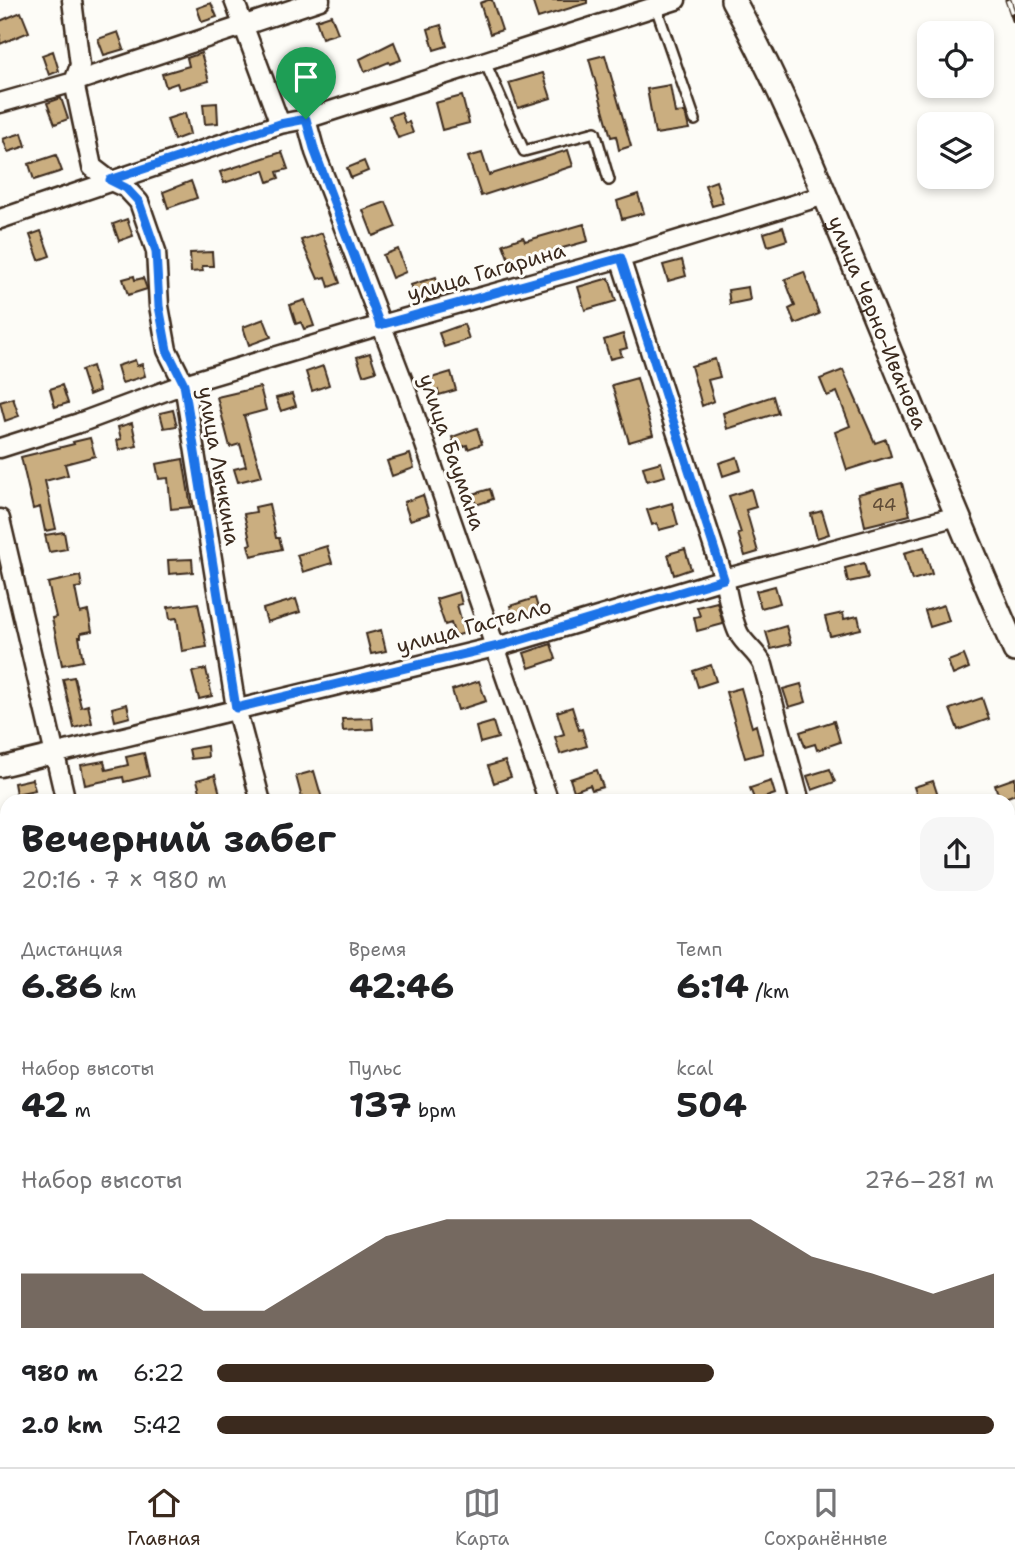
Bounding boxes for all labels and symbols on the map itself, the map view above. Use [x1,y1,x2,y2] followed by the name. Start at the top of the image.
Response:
[276,47,336,119] pin
[821,212,934,434] street label: улица Черно-Иванова
[404,236,568,308] street label: улица Гагарина
[412,370,492,534] street label: улица Баумана
[191,384,247,548] street label: улица Лычкина
[872,493,896,517] house number: 44
[393,592,555,660] street label: улица Гастелло

